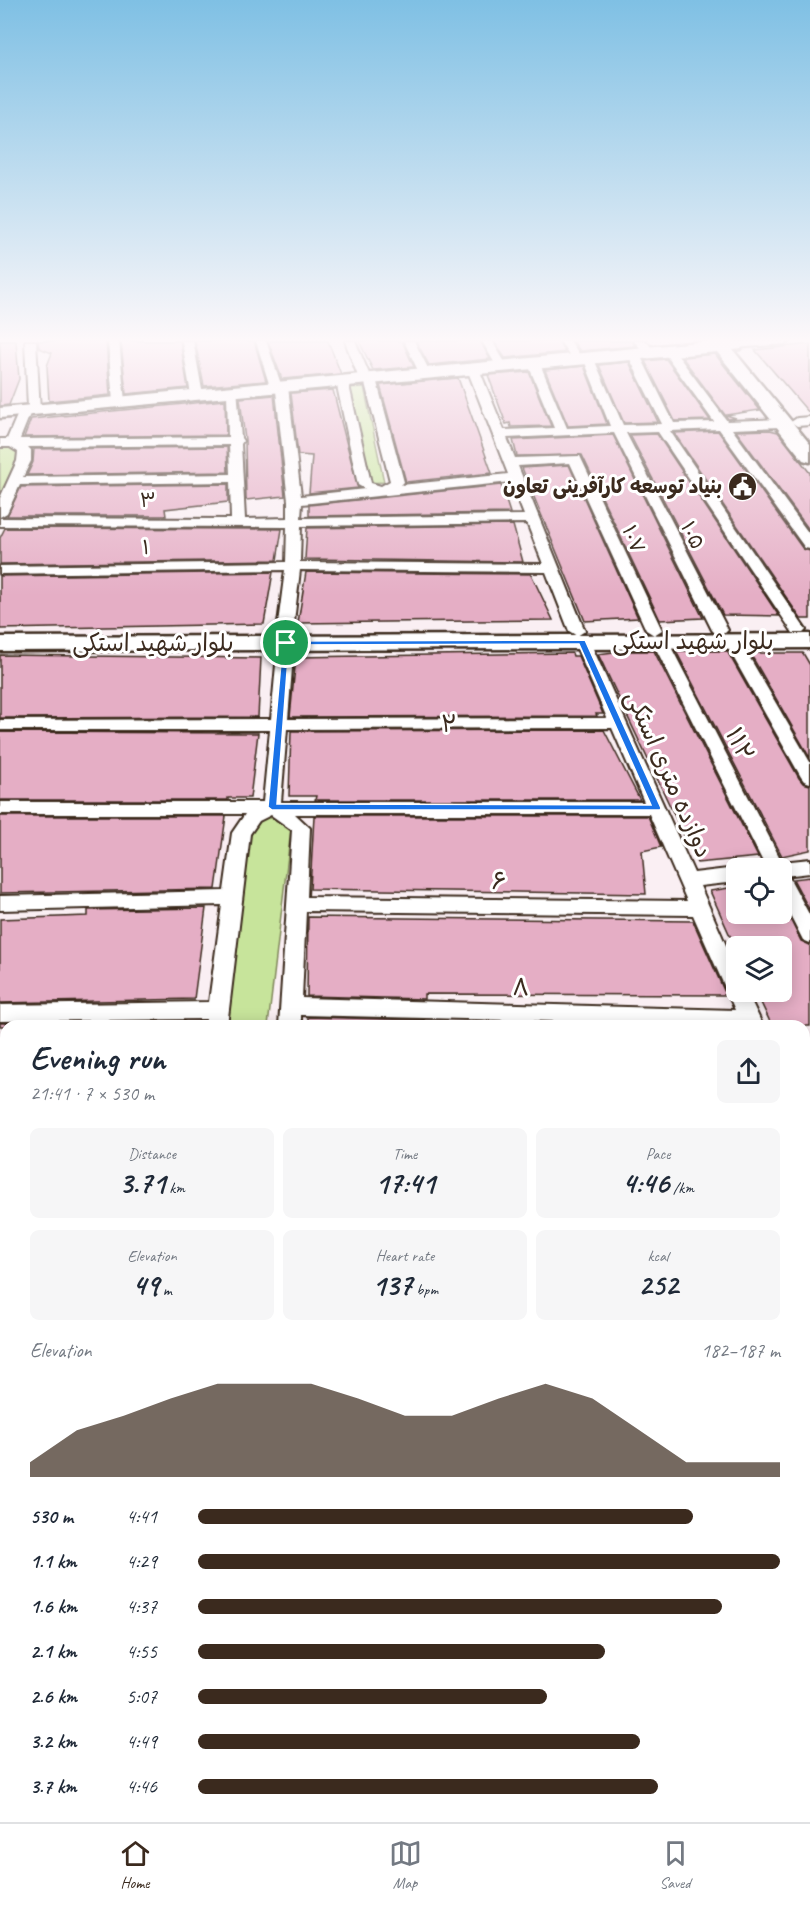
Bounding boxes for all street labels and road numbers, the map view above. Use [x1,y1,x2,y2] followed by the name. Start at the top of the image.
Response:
[140,488,156,513] street label: ۳
[675,517,710,553] street label: ۱۰۵
[616,521,651,557] street label: ۱۰۷
[142,535,150,560] street label: ۱
[612,626,774,656] street label: بلوار شهید استکی
[72,628,234,658] street label: بلوار شهید استکی
[619,686,719,862] street label: دوازده متری استکی
[441,709,457,739] street label: ۲
[719,722,761,766] street label: ۱۱۲
[491,866,507,896] street label: ۶
[512,972,530,1002] street label: ۸

